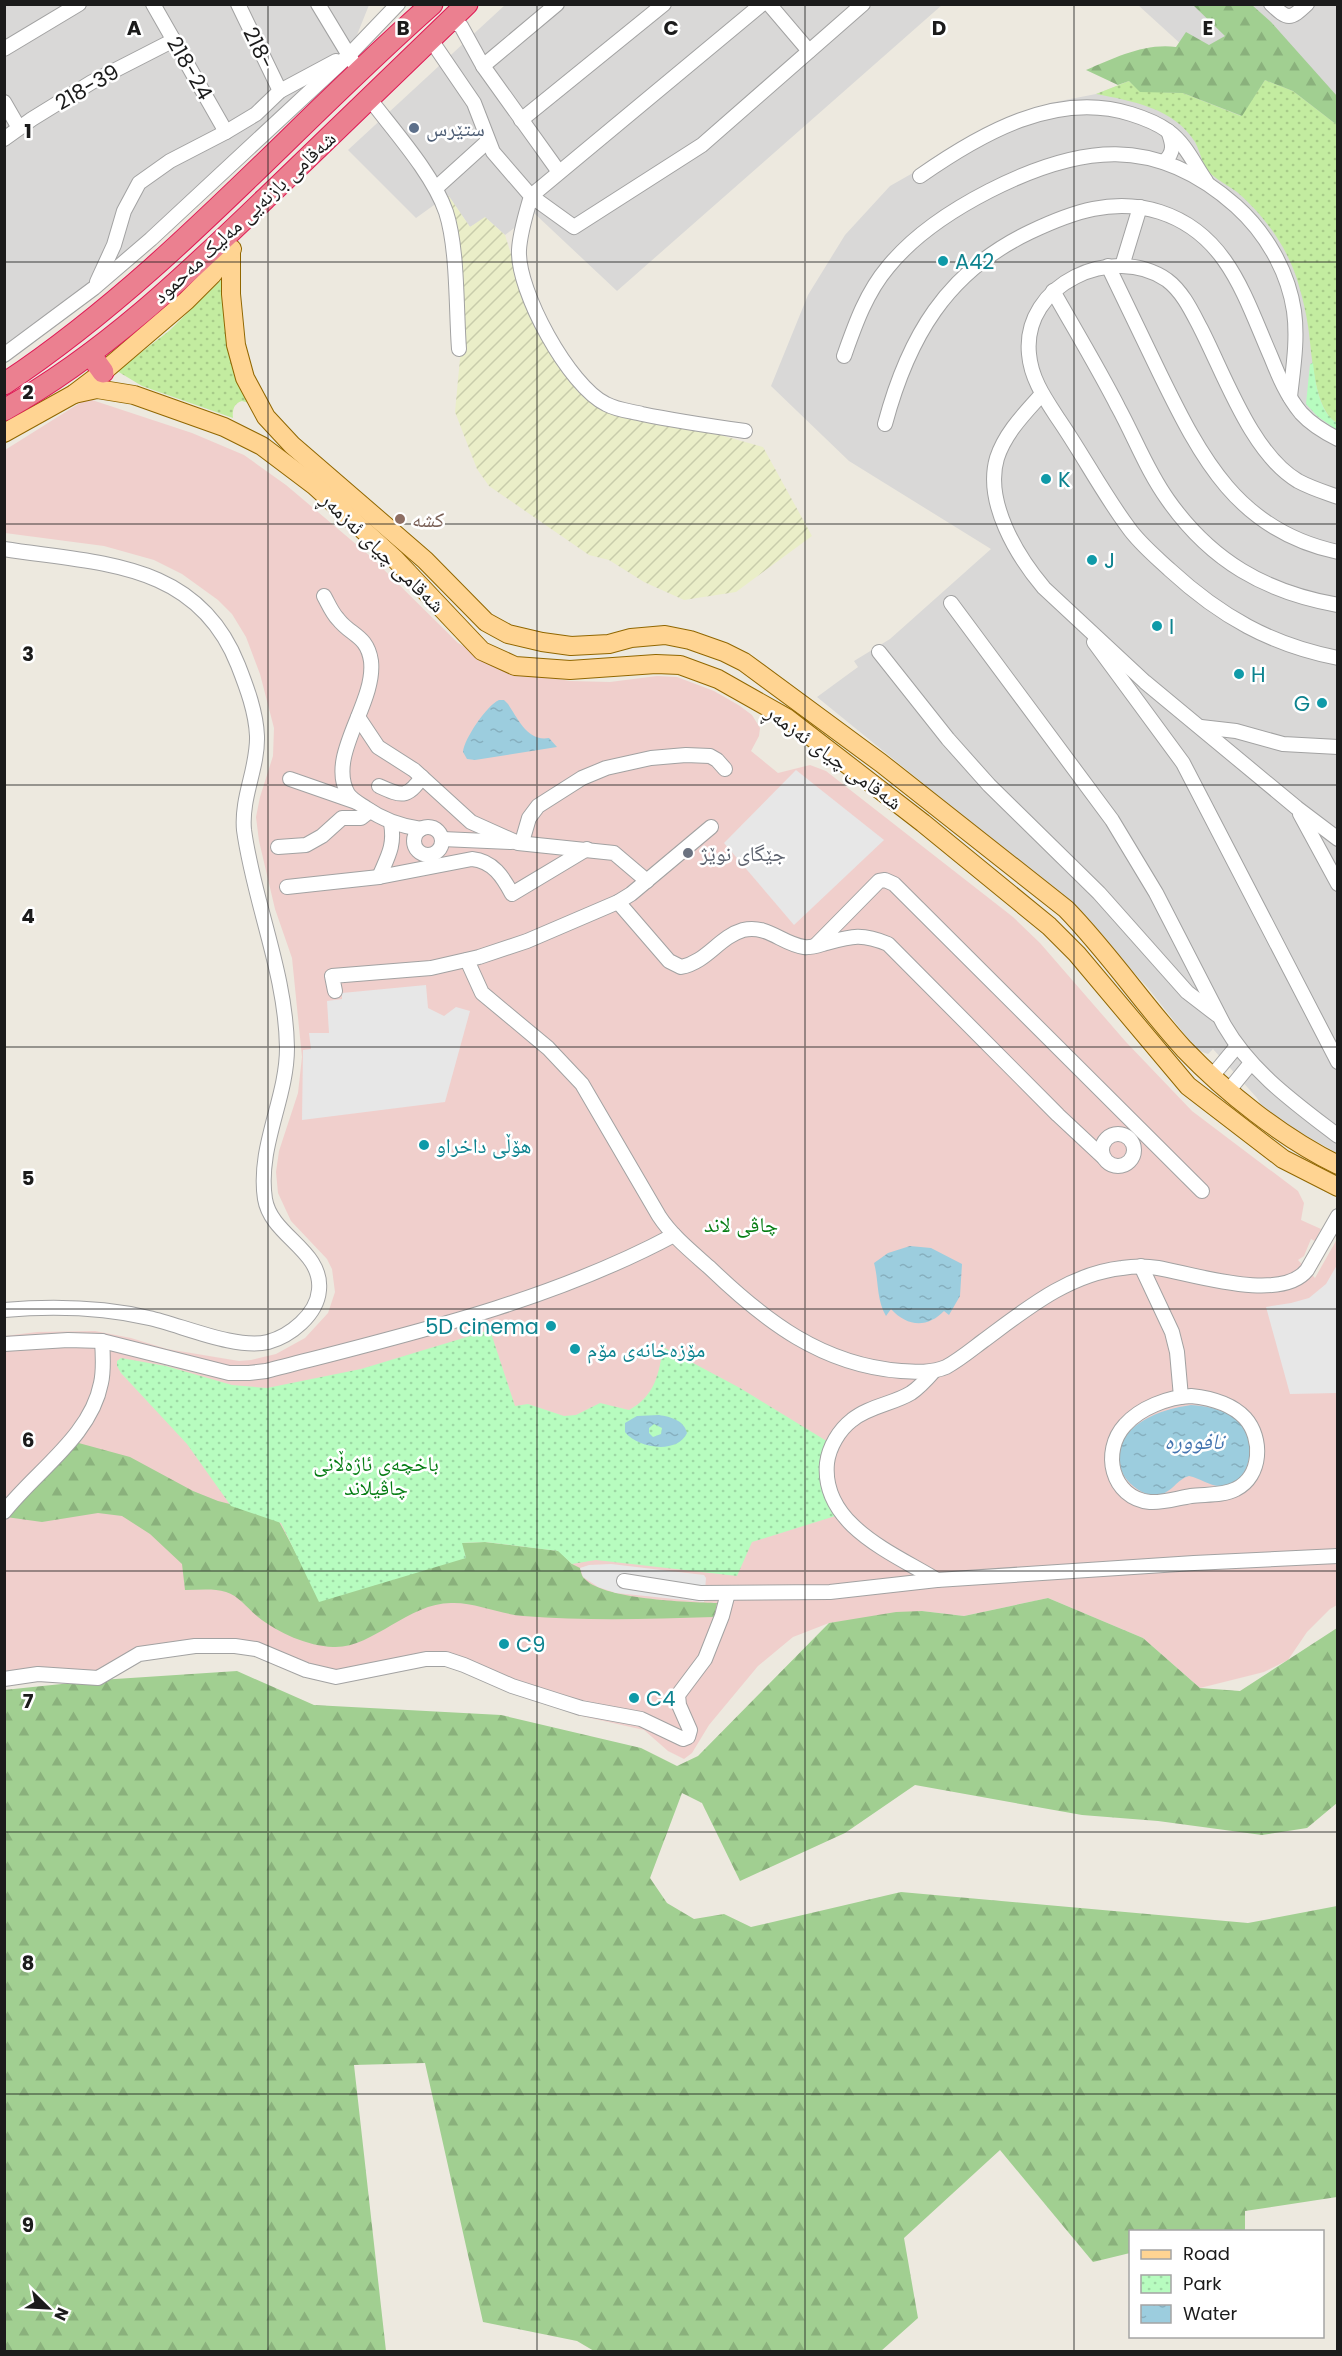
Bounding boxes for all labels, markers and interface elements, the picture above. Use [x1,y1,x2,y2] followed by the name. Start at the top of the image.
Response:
[127,14,142,42] text: A
[396,14,410,42] text: B
[663,14,679,42] text: C
[932,14,946,42] text: D
[1203,14,1213,42] text: E
[236,22,282,74] street label: 218-
[160,31,220,105] street label: 218-24
[50,57,124,117] street label: 218-39
[426,114,485,143] place label: ستێرس
[24,117,32,145] text: 1
[407,121,421,135] marker: ستێرس
[146,124,342,310] street label: شەقامی بازنەیی مەلیک مەحمود
[955,247,994,276] place label: A42
[936,254,950,268] marker: A42
[22,378,34,406] text: 2
[1058,465,1071,494] place label: K
[1039,472,1053,486] marker: K
[312,484,451,621] street label: شەقامی چیای ئەزمەڕ
[412,505,444,534] place label: كشه
[393,512,407,526] marker: كشه
[1104,546,1115,575] place label: J
[1085,553,1099,567] marker: J
[1169,612,1174,641] place label: I
[1150,619,1164,633] marker: I
[22,640,34,668] text: 3
[1251,660,1266,689] place label: H
[1232,667,1246,681] marker: H
[1294,689,1310,718] place label: G
[1315,696,1329,710] marker: G
[758,697,908,818] street label: شەقامی چیای ئەزمەڕ
[699,839,786,868] place label: جێگای نوێژ
[681,846,695,860] marker: جێگای نوێژ
[21,902,35,930] text: 4
[436,1131,531,1160] place label: هۆڵی داخراو
[417,1138,431,1152] marker: هۆڵی داخراو
[22,1164,35,1192] text: 5
[704,1210,778,1239] park label: چاڤی لاند
[425,1312,539,1341] place label: 5D cinema
[544,1319,558,1333] marker: 5D cinema
[587,1335,705,1364] place label: مۆزەخانەی مۆم
[568,1342,582,1356] marker: مۆزەخانەی مۆم
[22,1426,34,1454] text: 6
[1165,1426,1227,1457] water label: نافوورە
[313,1449,439,1502] park label: باخچەی ئاژەڵانی چاڤیلاند
[516,1630,545,1659] place label: C9
[497,1637,511,1651] marker: C9
[646,1684,675,1713] place label: C4
[23,1687,34,1715] text: 7
[627,1691,641,1705] marker: C4
[22,1949,34,1977] text: 8
[22,2211,34,2239] text: 9
[1129,2230,1324,2338] legend
[1183,2241,1230,2266] text: Road
[1183,2271,1222,2296] text: Park
[18,2278,78,2338] north arrow
[1183,2301,1237,2326] text: Water
[48,2304,74,2324] text: N

